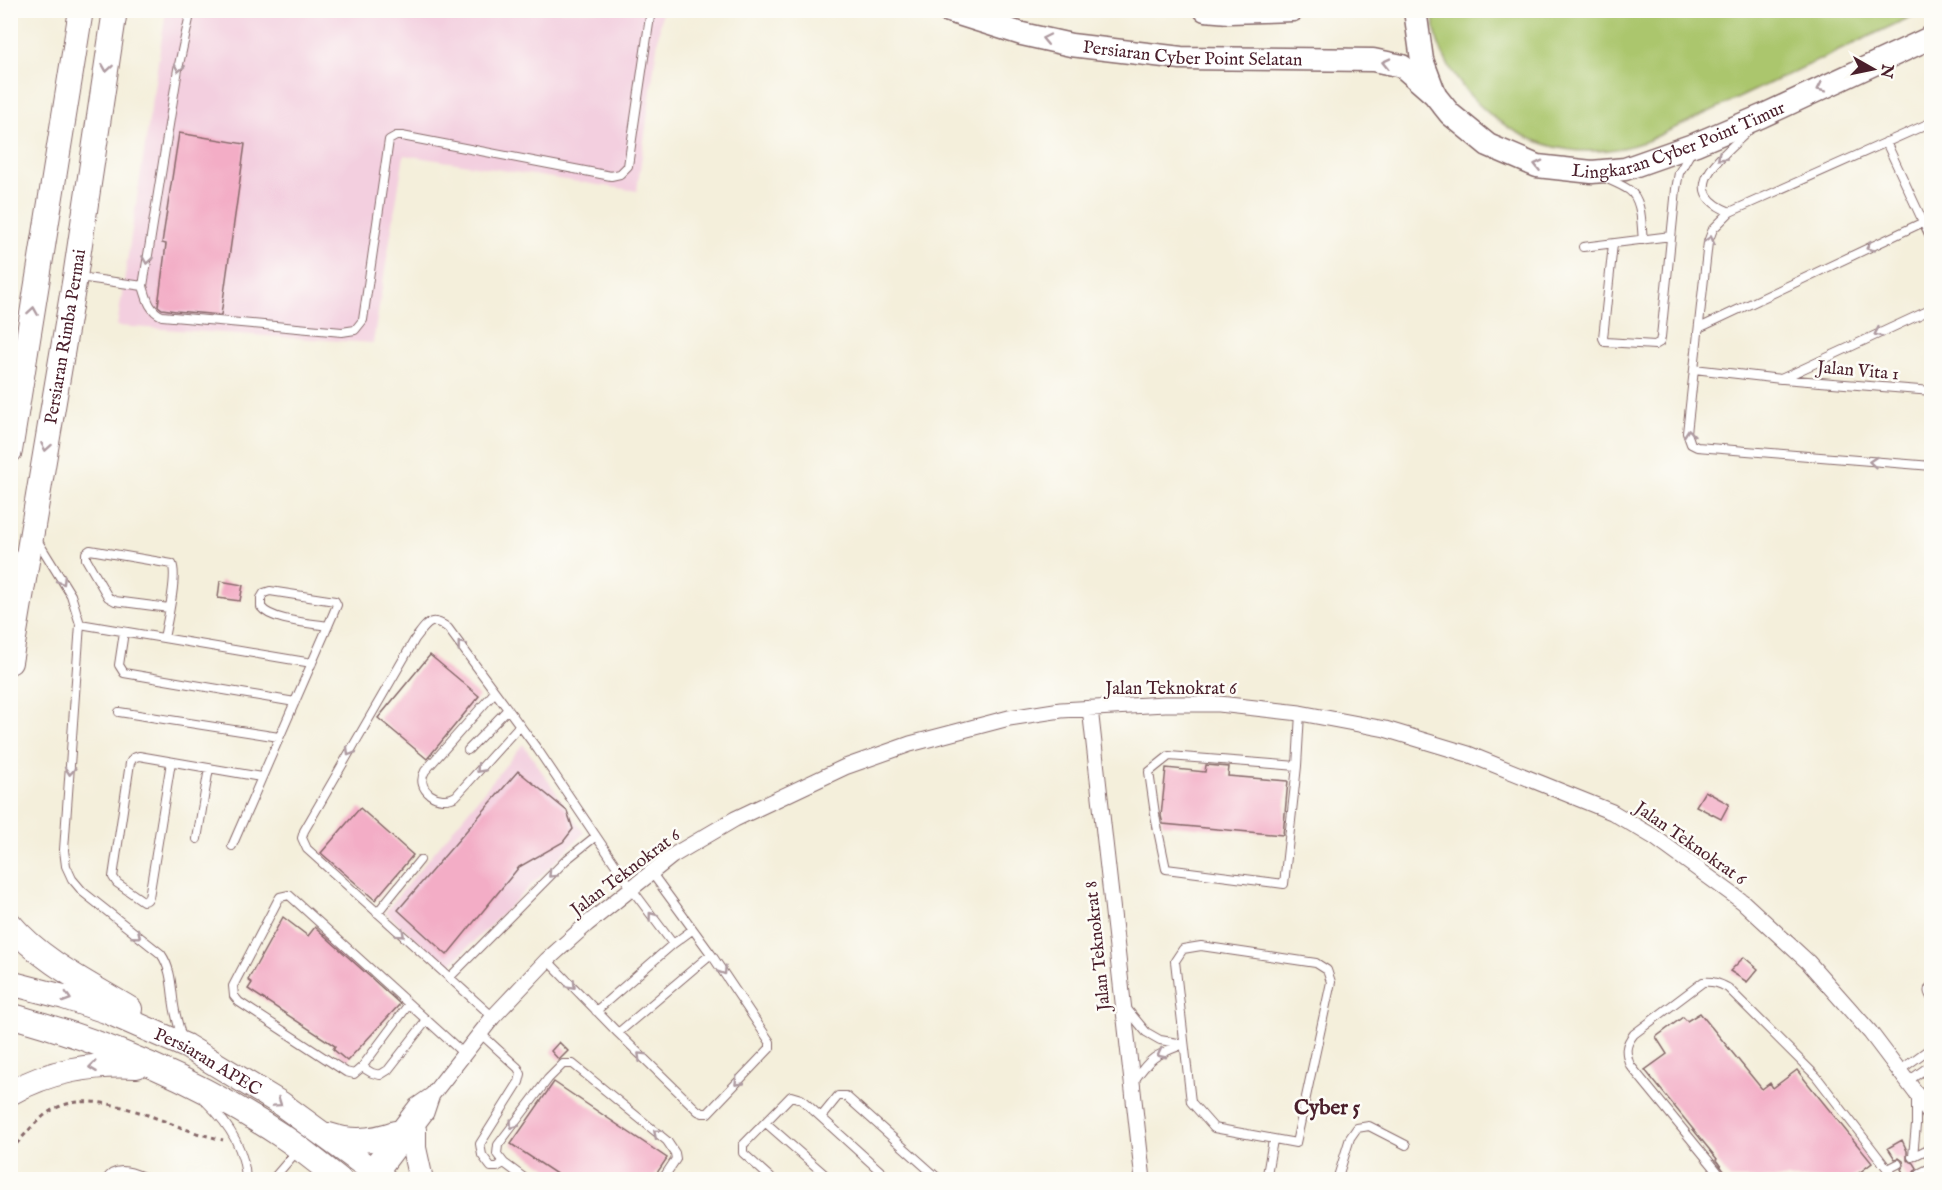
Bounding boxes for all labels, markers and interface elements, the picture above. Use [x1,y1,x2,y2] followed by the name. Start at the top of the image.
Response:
[1041,34,1051,47] one-way arrow
[1081,36,1303,72] street label: Persiaran Cyber Point Selatan
[1843,39,1903,99] north arrow
[1382,57,1392,70] one-way arrow
[173,62,186,72] one-way arrow
[1875,62,1897,80] text: N
[101,64,113,73] one-way arrow
[1817,81,1828,93] one-way arrow
[1570,97,1790,185] street label: Lingkaran Cyber Point Timur
[1717,150,1728,161] one-way arrow
[1533,159,1543,172] one-way arrow
[1703,235,1715,246] one-way arrow
[1865,239,1876,251] one-way arrow
[40,248,92,426] street label: Persiaran Rimba Permai
[142,256,154,265] one-way arrow
[26,306,39,316] one-way arrow
[1874,326,1885,338] one-way arrow
[1814,356,1900,387] street label: Jalan Vita 1
[1683,428,1696,438] one-way arrow
[40,442,53,452] one-way arrow
[1869,456,1878,469] one-way arrow
[55,575,67,585] one-way arrow
[457,641,468,652] one-way arrow
[1103,678,1237,701] street label: Jalan Teknokrat 6
[345,746,357,756] one-way arrow
[477,762,488,773] one-way arrow
[63,767,76,776] one-way arrow
[1628,796,1751,892] street label: Jalan Teknokrat 6
[565,824,686,923] street label: Jalan Teknokrat 6
[548,868,559,878] one-way arrow
[1080,880,1117,1014] street label: Jalan Teknokrat 8
[649,912,660,923] one-way arrow
[394,927,404,938] one-way arrow
[130,928,141,939] one-way arrow
[715,964,726,975] one-way arrow
[564,978,575,989] one-way arrow
[61,991,72,1003] one-way arrow
[150,1023,265,1102] street label: Persiaran APEC
[1156,1047,1167,1059] one-way arrow
[638,1052,649,1063] one-way arrow
[88,1060,97,1072] one-way arrow
[734,1075,745,1086] one-way arrow
[1294,1095,1360,1122] district label: Cyber 5
[272,1096,283,1107] one-way arrow
[509,1119,520,1130] one-way arrow
[653,1129,664,1140] one-way arrow

